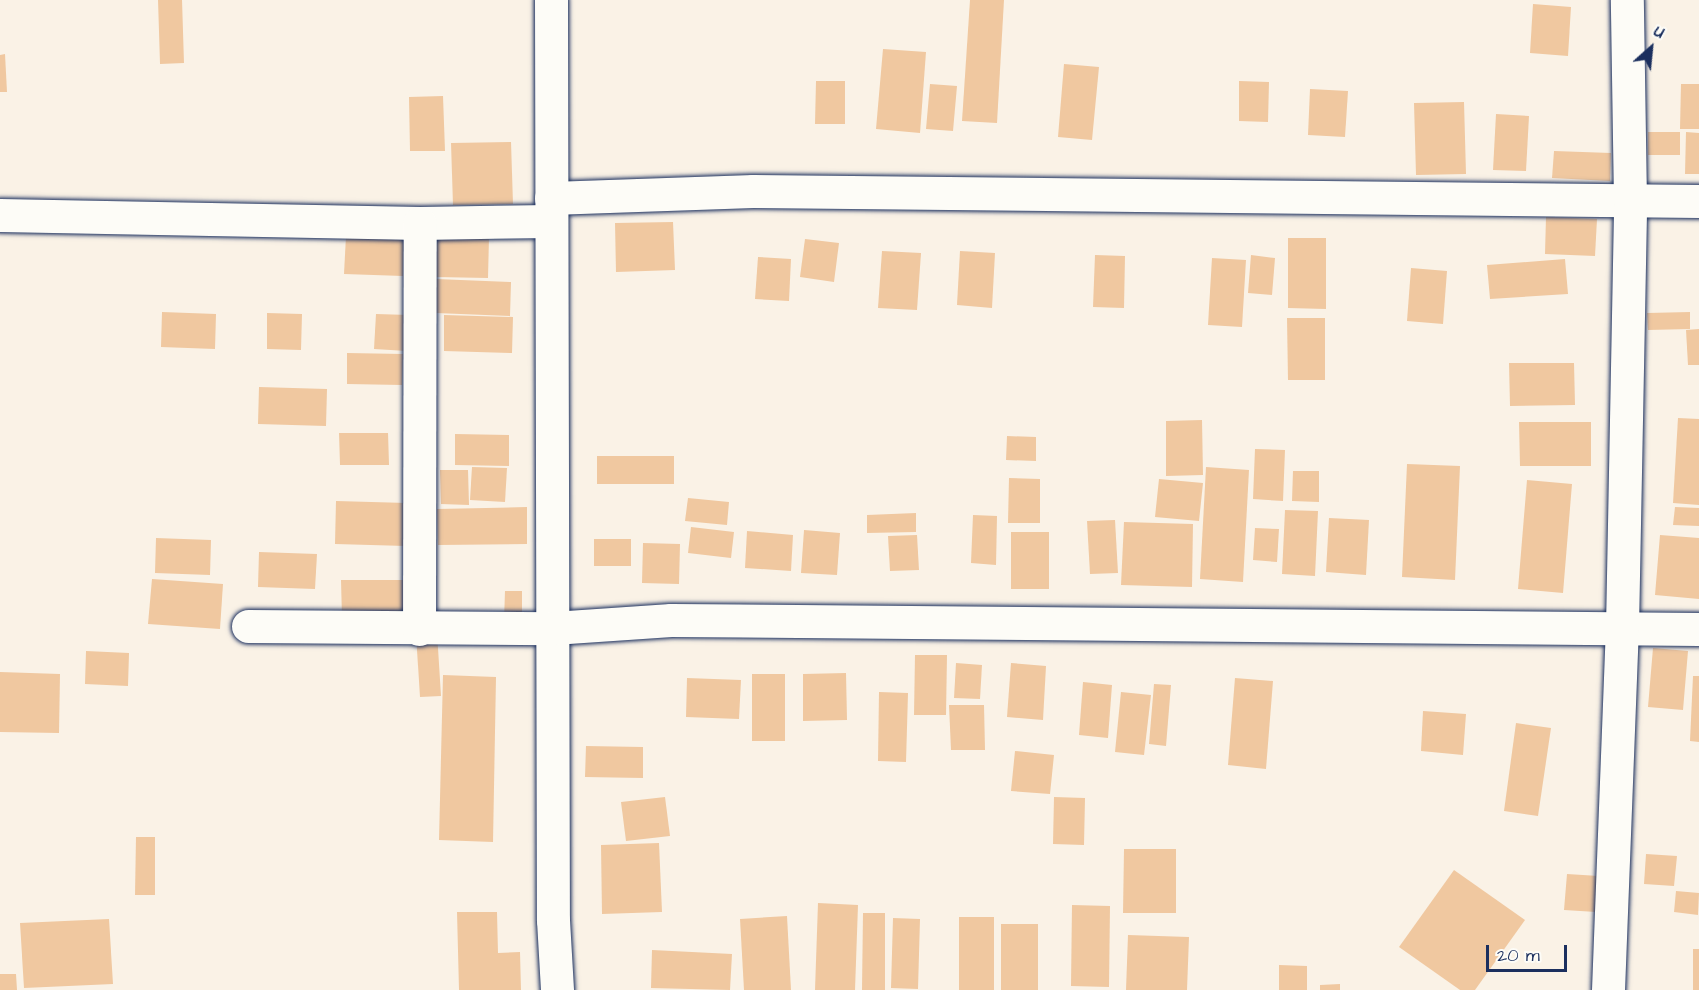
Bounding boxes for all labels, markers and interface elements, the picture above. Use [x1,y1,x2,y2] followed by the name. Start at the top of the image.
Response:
[1621,18,1681,78] north arrow
[1650,20,1668,44] text: U
[1489,933,1570,971] scale bar
[1497,943,1540,968] text: 20 m

